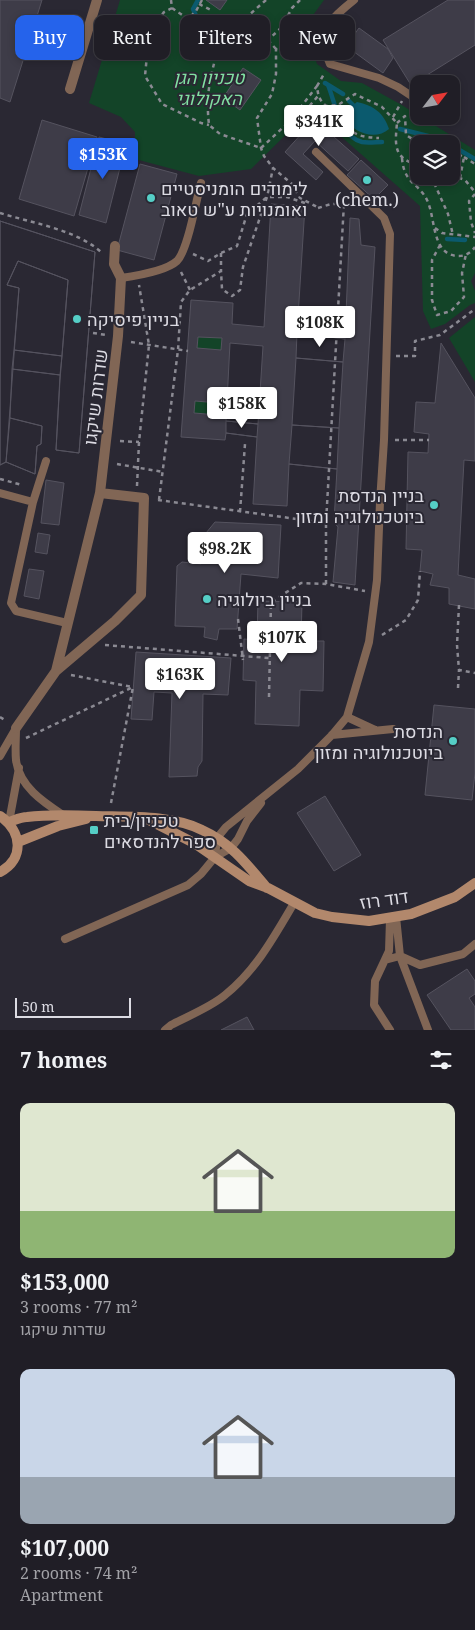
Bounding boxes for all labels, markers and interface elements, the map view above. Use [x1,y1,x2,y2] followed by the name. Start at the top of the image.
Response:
[15,15,84,60] chip: Buy
[94,15,170,60] chip: Rent
[180,15,270,60] chip: Filters
[280,15,355,60] chip: New
[174,65,246,110] park label: טכניון הגן האקולוגי
[410,75,460,125] north arrow
[410,75,460,185] map controls
[284,104,354,147] pin: $341K
[295,110,343,132] text: $341K
[410,135,460,185] button: layers
[68,138,138,180] pin: $153K
[79,143,127,165] text: $153K
[361,174,373,186] marker: (chem.)
[161,176,307,221] place label: לימודים הומניסטיים ואומנויות ע"ש טאוב
[335,187,399,211] place label: (chem.)
[145,192,157,204] marker: לימודים הומניסטיים ואומנויות ע"ש טאוב
[285,306,355,348] pin: $108K
[87,307,180,331] place label: בניין פיסיקה
[296,311,344,333] text: $108K
[71,313,83,325] marker: בניין פיסיקה
[77,347,113,447] street label: שדרות שיקגו
[207,386,277,429] pin: $158K
[218,392,266,414] text: $158K
[295,483,425,528] place label: בניין הנדסת ביוטכנולוגיה ומזון
[428,499,440,511] marker: בניין הנדסת ביוטכנולוגיה ומזון
[184,532,266,574] pin: $98.2K
[199,537,251,559] text: $98.2K
[217,587,312,611] place label: בניין ביולוגיה
[201,593,213,605] marker: בניין ביולוגיה
[247,620,317,663] pin: $107K
[258,626,306,648] text: $107K
[145,658,215,700] pin: $163K
[156,663,204,685] text: $163K
[314,719,444,764] place label: הנדסת ביוטכנולוגיה ומזון
[447,735,459,747] marker: הנדסת ביוטכנולוגיה ומזון
[104,808,216,853] place label: טכניון/בית ספר להנדסאים
[88,824,100,836] marker: טכניון/בית ספר להנדסאים
[358,884,410,914] street label: דוד רוז
[15,995,131,1018] scale bar
[22,997,55,1016] text: 50 m
[20,1046,107,1074] text: 7 homes
[427,1046,455,1074] icon: filters
[193,1136,283,1226] icon: home
[20,1268,109,1296] text: $153,000
[20,1296,137,1318] text: 3 rooms · 77 m²
[20,1318,106,1340] text: שדרות שיקגו
[193,1402,283,1492] icon: home
[20,1534,109,1562] text: $107,000
[20,1562,137,1584] text: 2 rooms · 74 m²
[20,1584,103,1606] text: Apartment

